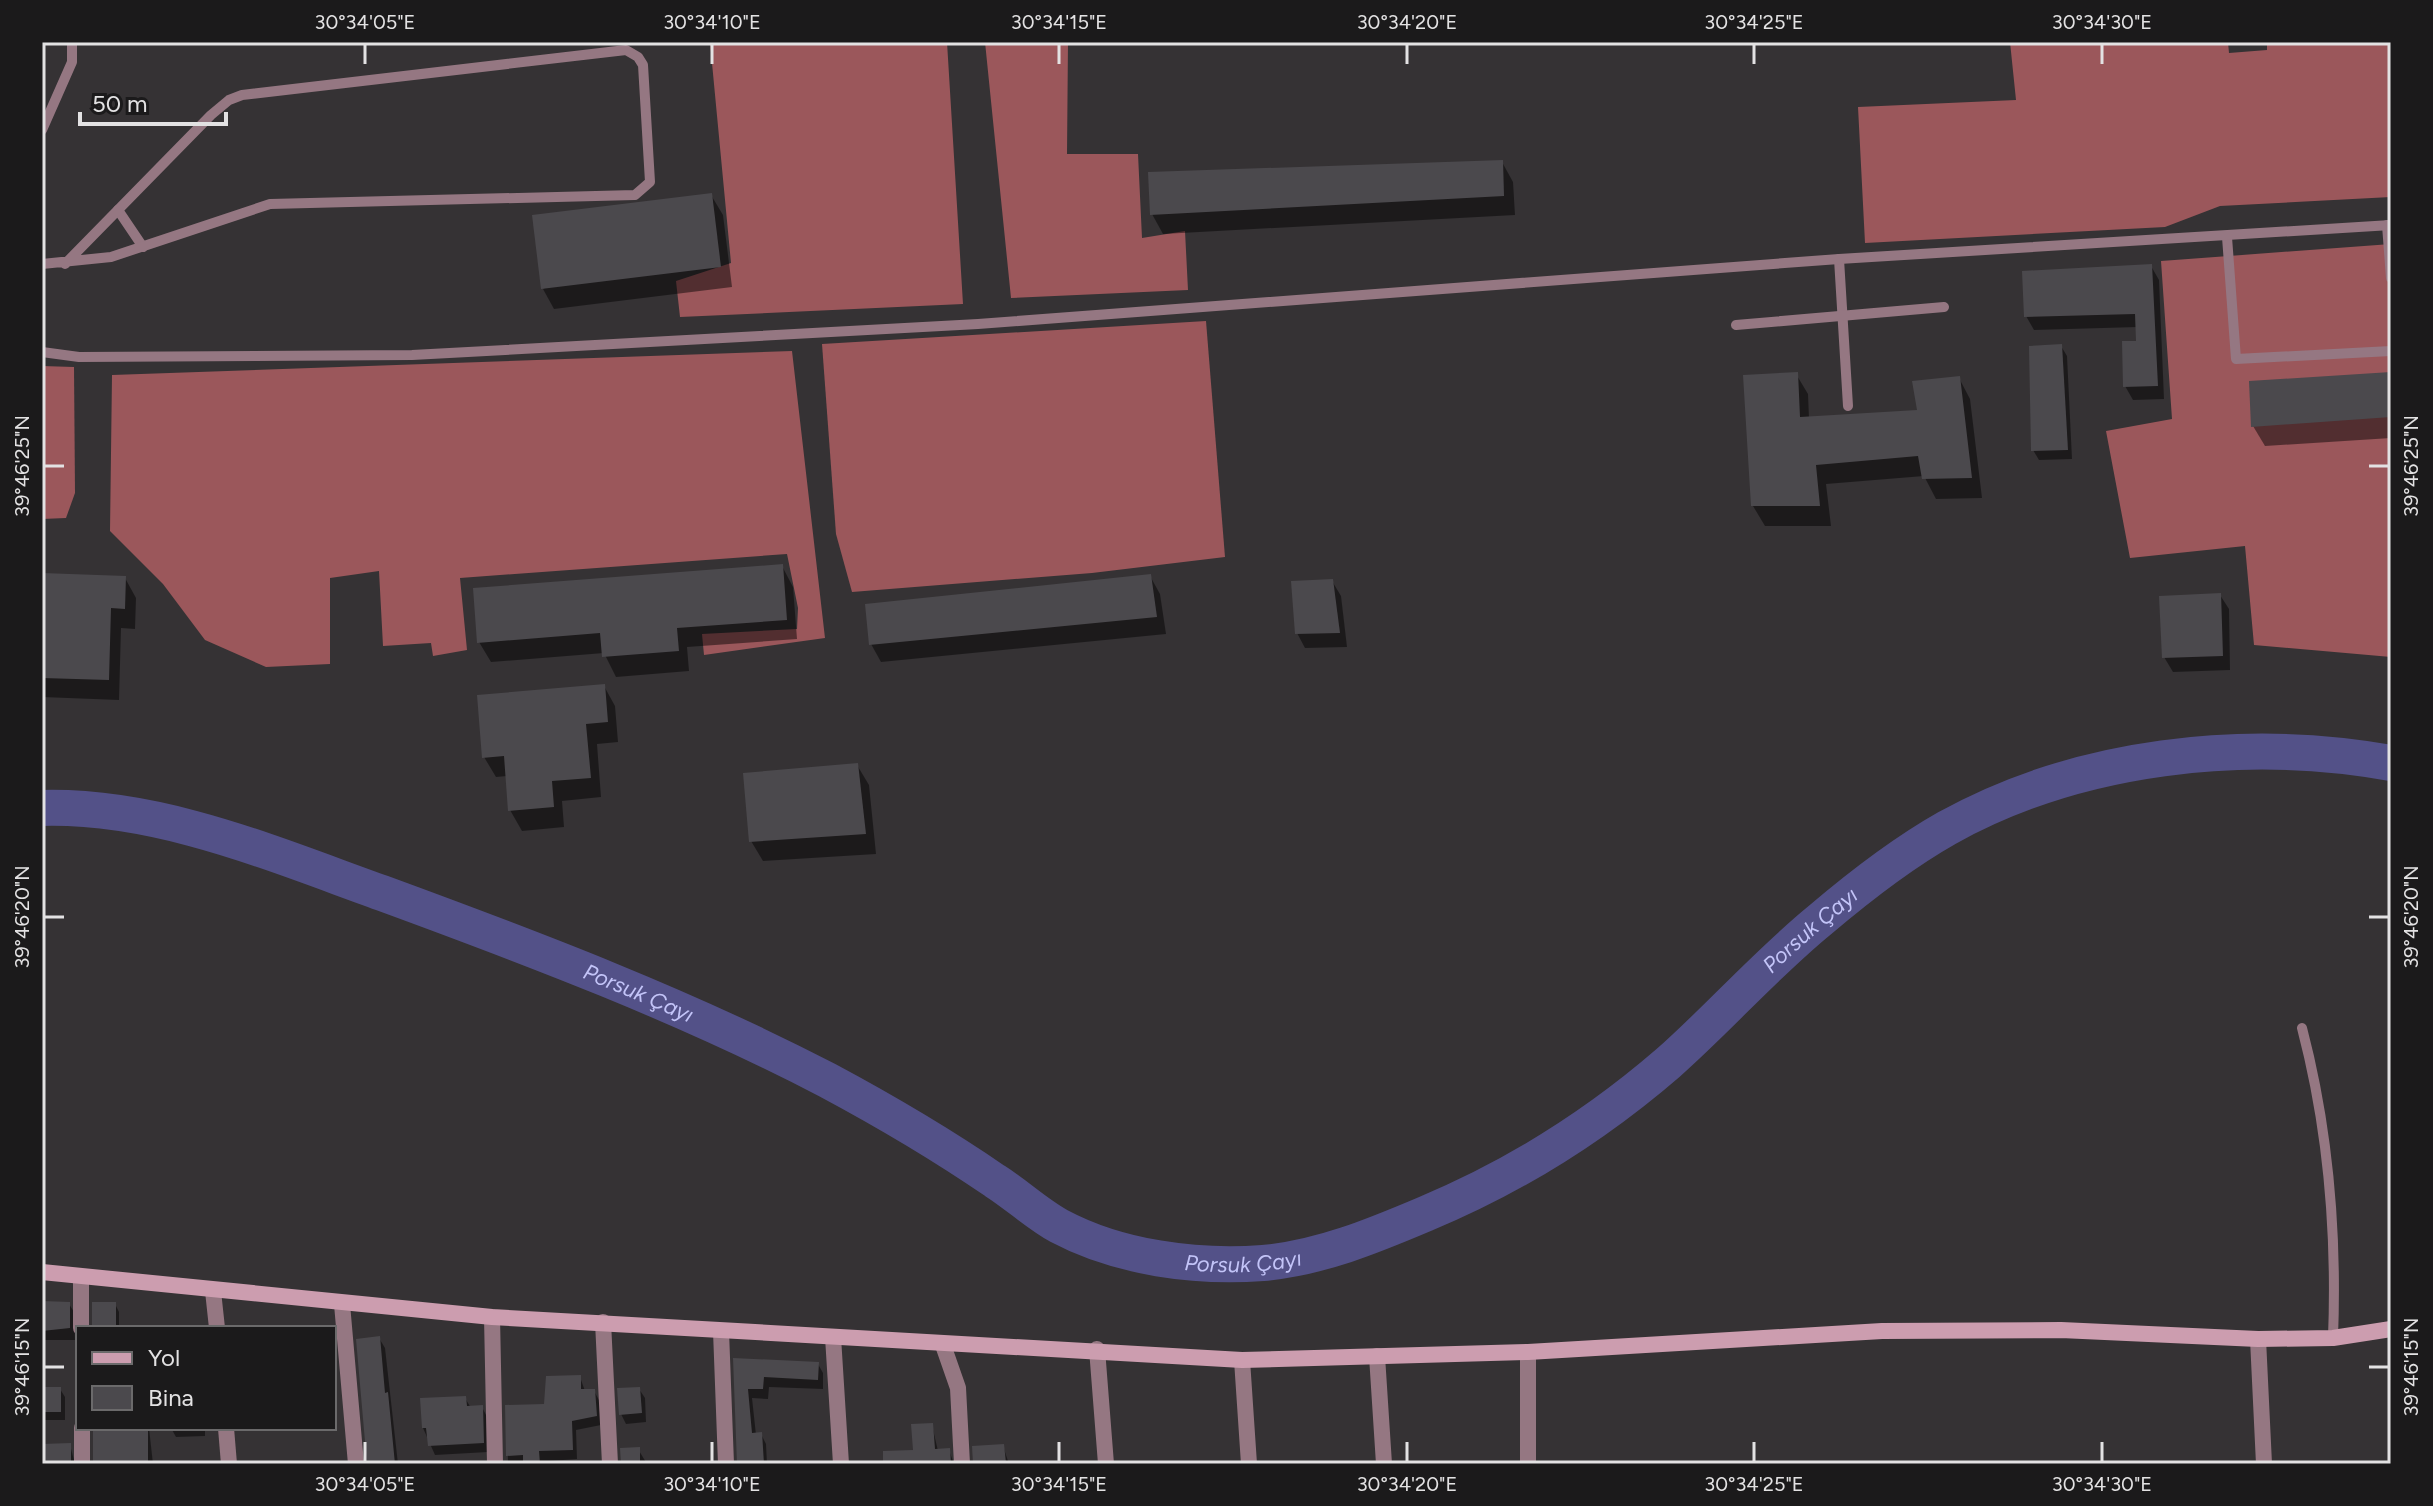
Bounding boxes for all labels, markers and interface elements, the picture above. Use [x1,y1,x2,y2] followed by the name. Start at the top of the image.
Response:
[315,10,415,34] text: 30°34'05"E
[663,10,761,34] text: 30°34'10"E
[1011,10,1107,34] text: 30°34'15"E
[1357,10,1457,34] text: 30°34'20"E
[1704,10,1804,34] text: 30°34'25"E
[2052,10,2152,34] text: 30°34'30"E
[80,76,226,126] scale bar
[92,89,148,118] text: 50 m
[10,415,34,517] text: 39°46'25"N
[2399,415,2423,517] text: 39°46'25"N
[10,865,34,969] text: 39°46'20"N
[2399,865,2423,969] text: 39°46'20"N
[1757,882,1863,979] water label: Porsuk Çayı
[579,958,698,1028] water label: Porsuk Çayı
[1183,1244,1304,1278] water label: Porsuk Çayı
[10,1318,34,1416] text: 39°46'15"N
[2399,1318,2423,1416] text: 39°46'15"N
[76,1326,336,1430] legend
[148,1343,180,1372] text: Yol
[148,1383,194,1412] text: Bina
[315,1472,415,1496] text: 30°34'05"E
[663,1472,761,1496] text: 30°34'10"E
[1011,1472,1107,1496] text: 30°34'15"E
[1357,1472,1457,1496] text: 30°34'20"E
[1704,1472,1804,1496] text: 30°34'25"E
[2052,1472,2152,1496] text: 30°34'30"E

